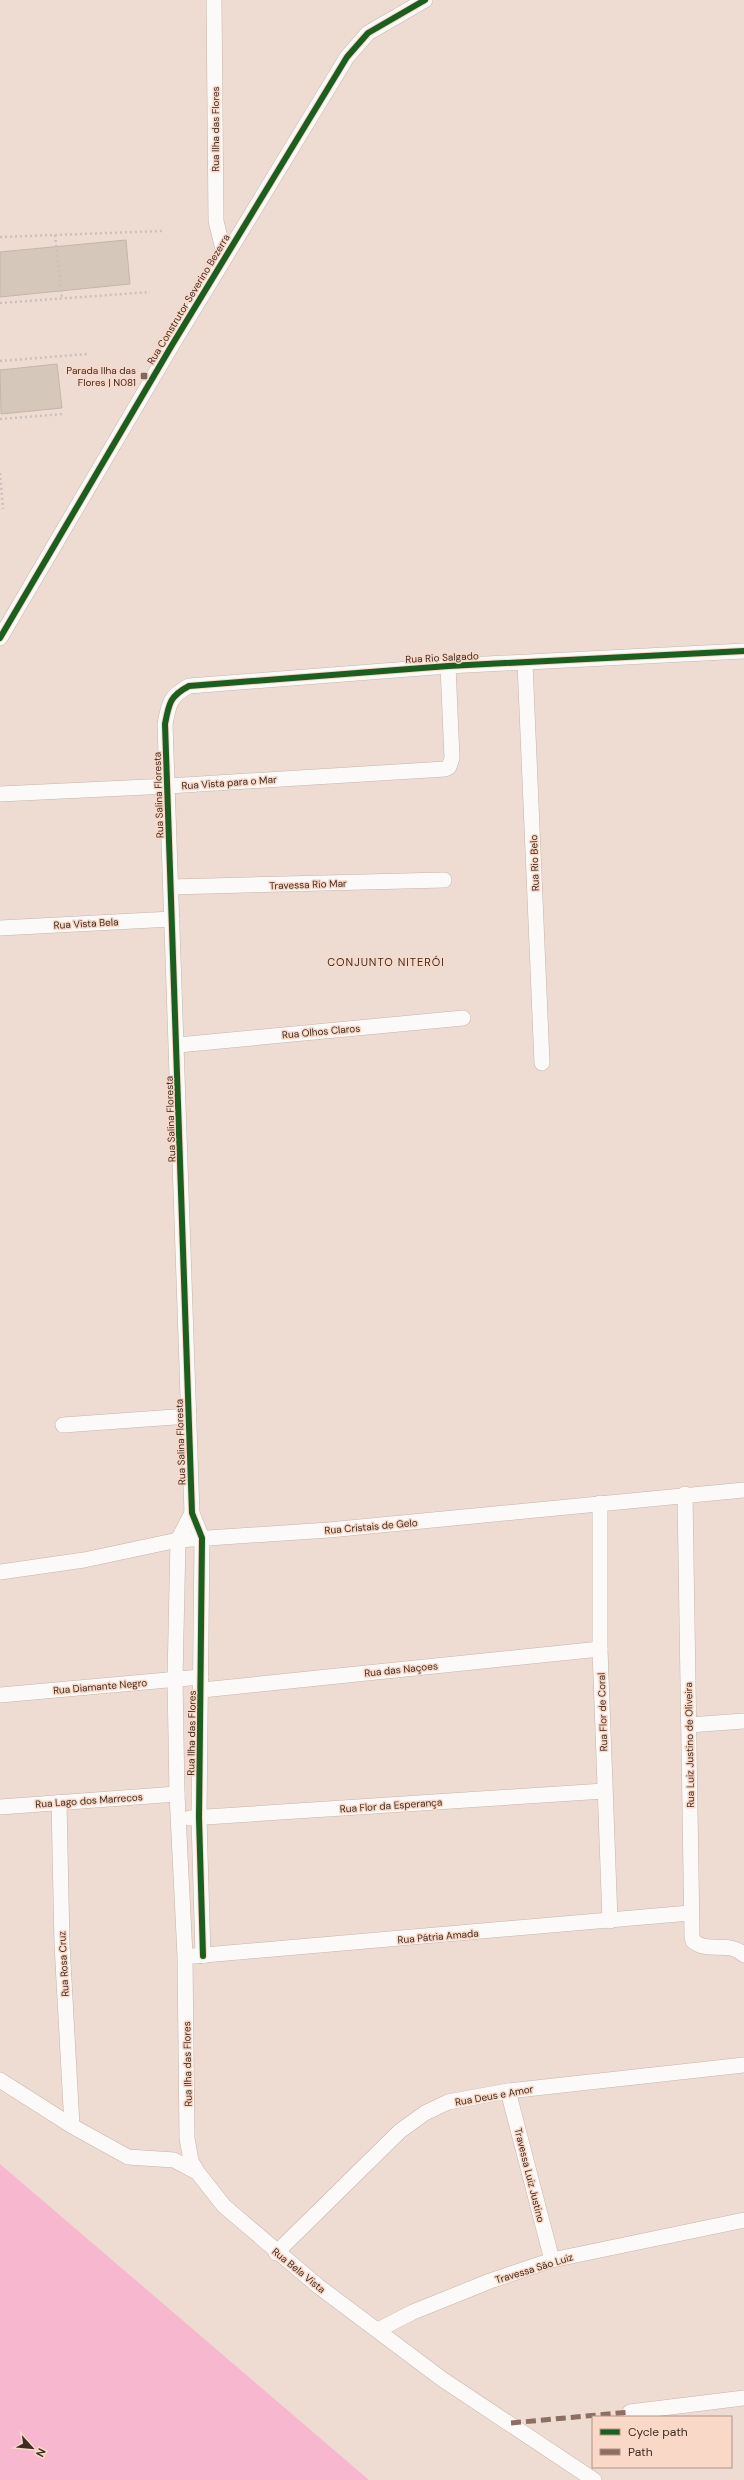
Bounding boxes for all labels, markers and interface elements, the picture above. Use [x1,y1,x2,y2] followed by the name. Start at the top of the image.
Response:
[209,86,222,172] street label: Rua Ilha das Flores
[144,232,233,367] street label: Rua Construtor Severino Bezerra
[66,364,136,389] place label: Parada Ilha das Flores | N081
[139,371,149,381] marker: Parada Ilha das Flores | N081
[405,649,479,666] street label: Rua Rio Salgado
[150,752,167,838] street label: Rua Salina Floresta
[181,773,277,792] street label: Rua Vista para o Mar
[527,834,542,891] street label: Rua Rio Belo
[269,877,347,892] street label: Travessa Rio Mar
[53,915,119,932] street label: Rua Vista Bela
[327,955,445,969] district label: CONJUNTO NITERÓI
[281,1022,361,1041] street label: Rua Olhos Claros
[162,1076,179,1162] street label: Rua Salina Floresta
[172,1399,189,1485] street label: Rua Salina Floresta
[324,1516,418,1537] street label: Rua Cristais de Gelo
[364,1659,438,1680] street label: Rua das Naçoes
[595,1672,610,1752] street label: Rua Flor de Coral
[53,1676,148,1697] street label: Rua Diamante Negro
[682,1682,697,1808] street label: Rua Luiz Justino de Oliveira
[184,1690,199,1776] street label: Rua Ilha das Flores
[35,1790,143,1811] street label: Rua Lago dos Marrecos
[339,1795,443,1816] street label: Rua Flor da Esperança
[397,1926,479,1947] street label: Rua Pátria Amada
[55,1930,72,1997] street label: Rua Rosa Cruz
[180,2021,195,2107] street label: Rua Ilha das Flores
[454,2082,535,2109] street label: Rua Deus e Amor
[511,2126,548,2224] street label: Travessa Luiz Justino
[269,2245,328,2296] street label: Rua Bela Vista
[494,2250,575,2286] street label: Travessa São Luiz
[592,2416,732,2468] legend
[628,2424,688,2440] text: Cycle path
[12,2428,52,2468] north arrow
[628,2444,653,2460] text: Path
[33,2446,49,2459] text: N

